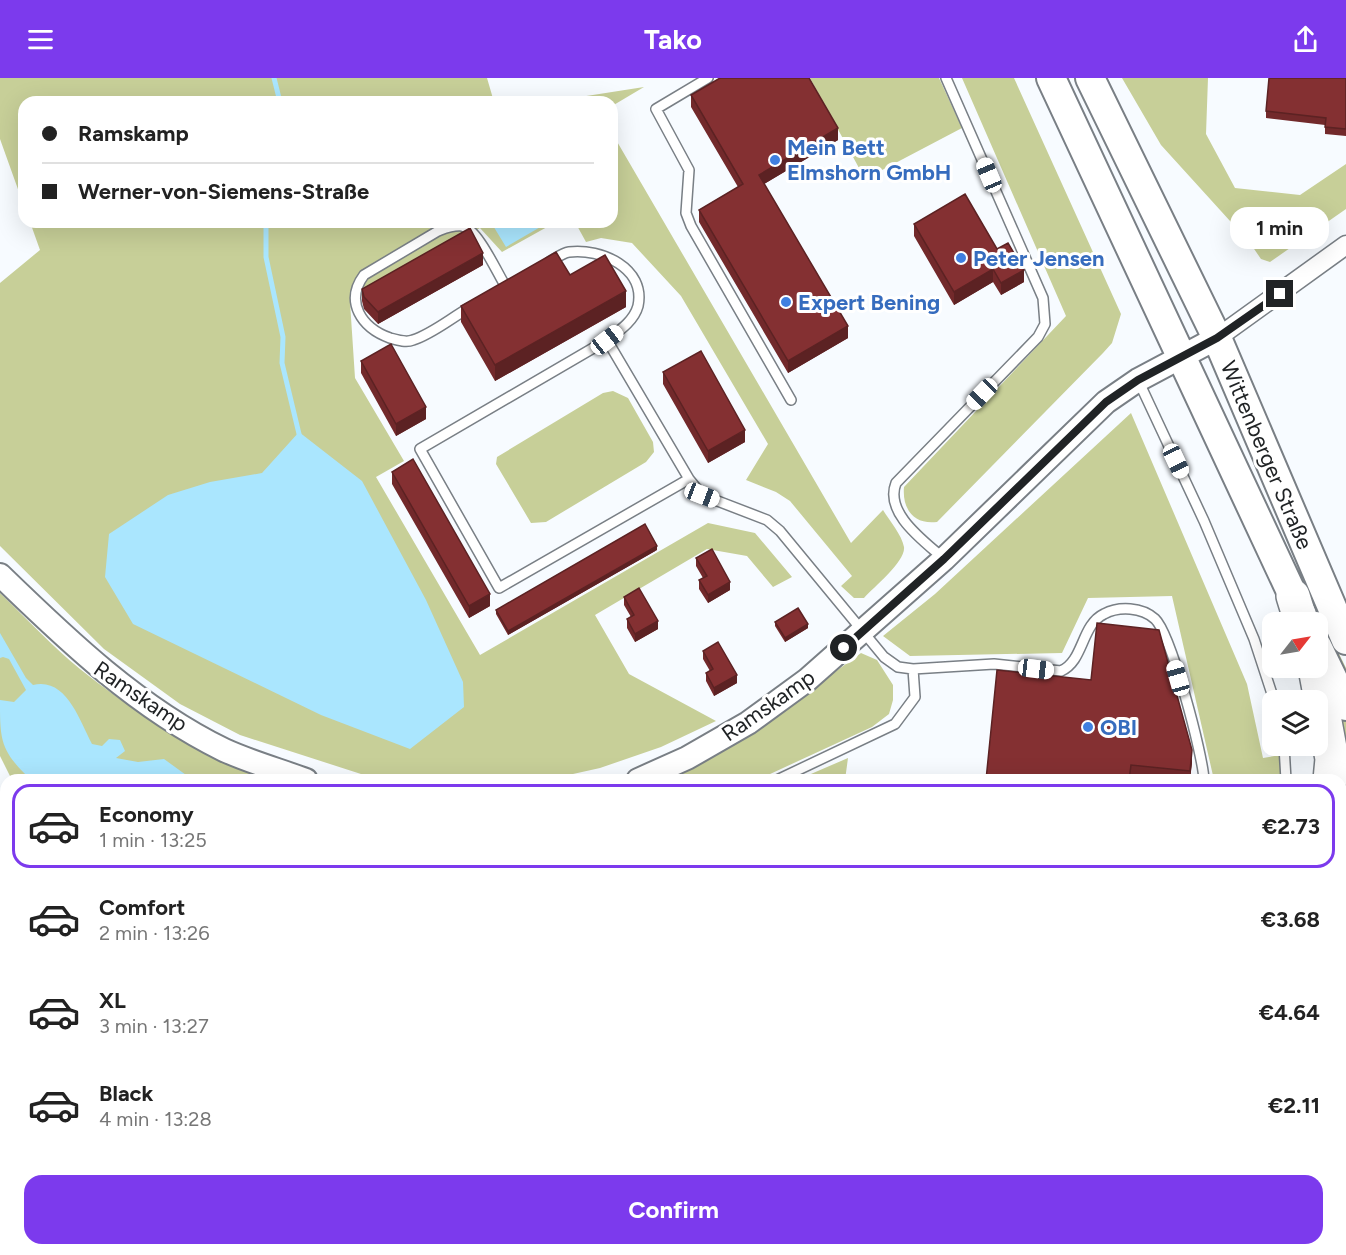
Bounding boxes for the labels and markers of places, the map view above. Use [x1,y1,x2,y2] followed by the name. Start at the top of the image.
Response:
[787,134,951,186] place label: Mein Bett Elmshorn GmbH
[768,153,782,167] marker: Mein Bett Elmshorn GmbH
[973,245,1104,272] place label: Peter Jensen
[954,251,968,265] marker: Peter Jensen
[798,289,940,316] place label: Expert Bening
[779,295,793,309] marker: Expert Bening
[1100,714,1137,741] place label: OBI
[1081,720,1095,734] marker: OBI

